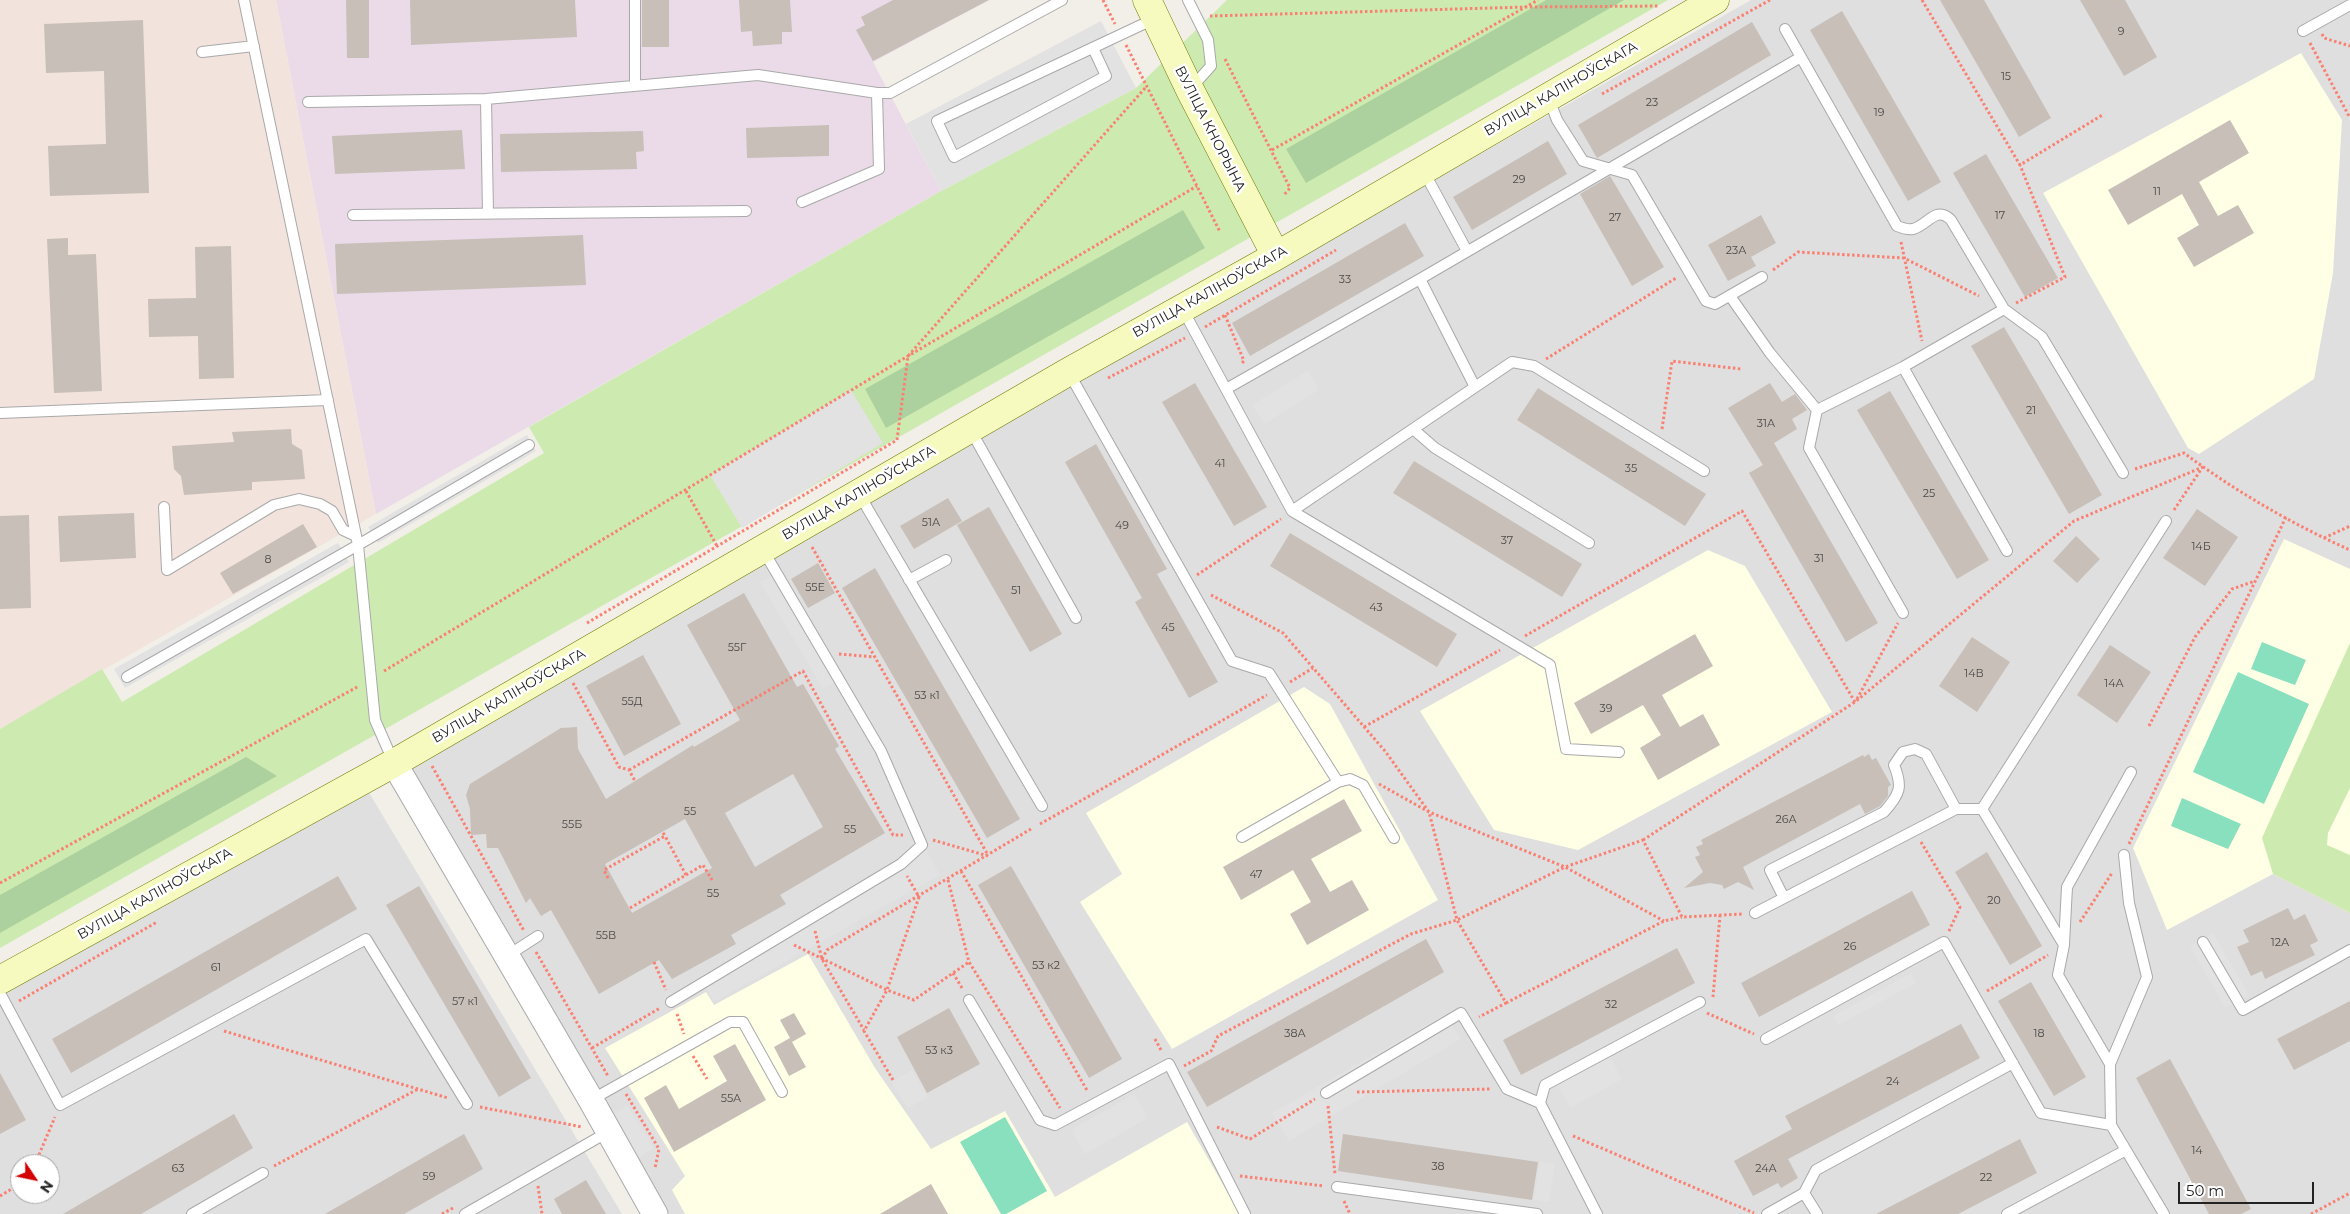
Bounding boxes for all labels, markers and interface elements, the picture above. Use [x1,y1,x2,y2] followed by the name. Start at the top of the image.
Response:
[2118,25,2124,39] house number: 9
[1481,38,1641,140] street label: ВУЛІЦА КАЛІНОЎСКАГА
[1171,63,1249,195] street label: ВУЛІЦА КНОРЫНА
[2001,70,2011,84] house number: 15
[1646,96,1658,110] house number: 23
[1874,106,1884,120] house number: 19
[1513,173,1525,187] house number: 29
[2153,185,2161,199] house number: 11
[1995,209,2005,223] house number: 17
[1609,211,1621,225] house number: 27
[1130,242,1290,342] street label: ВУЛІЦА КАЛІНОЎСКАГА
[1726,244,1746,258] house number: 23А
[1339,273,1351,287] house number: 33
[2026,404,2036,418] house number: 21
[1757,417,1775,431] house number: 31А
[779,442,939,544] street label: ВУЛІЦА КАЛІНОЎСКАГА
[1215,457,1225,471] house number: 41
[1625,462,1637,476] house number: 35
[1923,487,1935,501] house number: 25
[922,516,940,530] house number: 51А
[1115,519,1129,533] house number: 49
[1501,534,1513,548] house number: 37
[2191,540,2211,554] house number: 14Б
[1814,552,1824,566] house number: 31
[264,553,272,567] house number: 8
[805,581,825,595] house number: 55Е
[1011,584,1021,598] house number: 51
[1369,601,1383,615] house number: 43
[1161,621,1175,635] house number: 45
[728,641,746,655] house number: 55Г
[429,645,589,747] street label: ВУЛІЦА КАЛІНОЎСКАГА
[1964,667,1984,681] house number: 14В
[2104,677,2124,691] house number: 14А
[914,689,940,703] house number: 53 к1
[621,695,643,709] house number: 55Д
[1600,702,1612,716] house number: 39
[684,805,696,819] house number: 55
[1775,813,1797,827] house number: 26А
[562,818,582,832] house number: 55Б
[844,823,856,837] house number: 55
[75,844,235,944] street label: ВУЛІЦА КАЛІНОЎСКАГА
[1249,868,1263,882] house number: 47
[707,887,719,901] house number: 55
[1987,894,2001,908] house number: 20
[596,929,616,943] house number: 55В
[2271,936,2289,950] house number: 12А
[1844,940,1856,954] house number: 26
[1032,959,1060,973] house number: 53 к2
[211,961,221,975] house number: 61
[452,995,478,1009] house number: 57 к1
[1605,998,1617,1012] house number: 32
[1284,1027,1306,1041] house number: 38А
[2034,1027,2044,1041] house number: 18
[925,1044,953,1058] house number: 53 к3
[1886,1075,1900,1089] house number: 24
[721,1092,741,1106] house number: 55А
[2191,1144,2203,1158] house number: 14
[10,1154,60,1204] north arrow
[1431,1160,1445,1174] house number: 38
[172,1162,184,1176] house number: 63
[1755,1162,1777,1176] house number: 24А
[423,1170,435,1184] house number: 59
[1980,1171,1992,1185] house number: 22
[2180,1172,2316,1204] scale bar
[36,1177,57,1197] text: N
[2186,1181,2224,1200] text: 50 m

